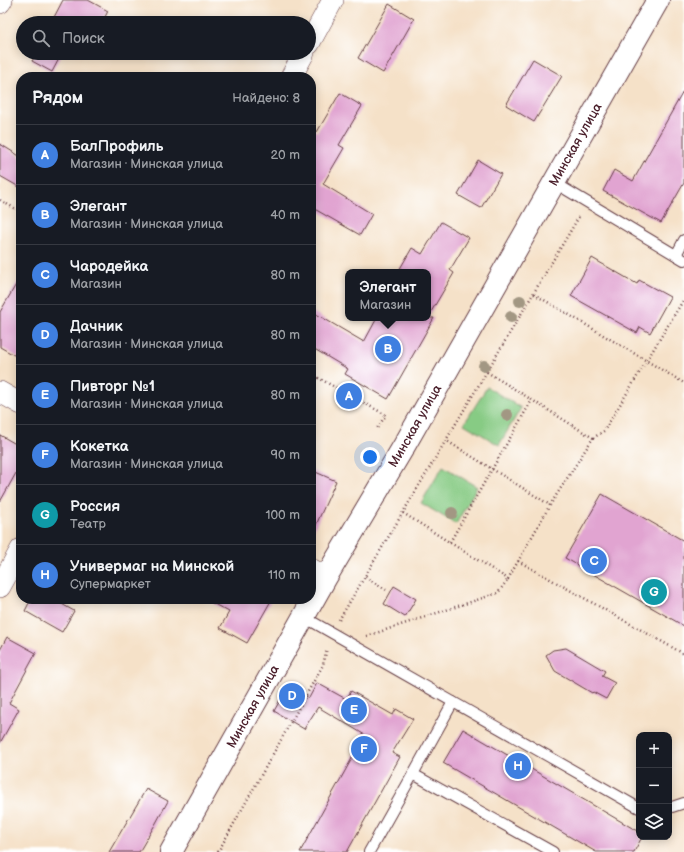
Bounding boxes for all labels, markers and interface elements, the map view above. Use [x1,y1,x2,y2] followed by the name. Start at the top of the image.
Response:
[16,16,316,60] search box
[30,27,52,49] icon: search
[62,29,105,48] text: Поиск
[32,88,83,108] text: Рядом
[232,90,300,106] text: Найдено: 8
[546,100,606,189] street label: Минская улица
[70,137,163,156] text: БалПрофиль
[41,147,49,163] text: A
[270,147,300,163] text: 20 m
[70,156,223,172] text: Магазин · Минская улица
[70,197,127,216] text: Элегант
[40,207,50,223] text: B
[270,207,300,223] text: 40 m
[70,216,223,232] text: Магазин · Минская улица
[70,257,148,276] text: Чародейка
[40,267,50,283] text: C
[271,267,300,283] text: 80 m
[345,269,431,321] popup
[70,276,122,292] text: Магазин
[360,278,416,297] text: Элегант
[360,297,411,313] text: Магазин
[70,317,123,336] text: Дачник
[40,327,50,343] text: D
[271,327,300,343] text: 80 m
[375,334,401,364] pin: B
[70,336,223,352] text: Магазин · Минская улица
[70,377,155,396] text: Пивторг №1
[336,381,362,411] pin: A
[385,381,445,470] street label: Минская улица
[41,387,49,403] text: E
[271,387,300,403] text: 80 m
[70,396,223,412] text: Магазин · Минская улица
[70,437,129,456] text: Кокетка
[41,447,49,463] text: F
[271,447,300,463] text: 90 m
[360,447,380,467] your location
[70,456,223,472] text: Магазин · Минская улица
[70,497,120,516] text: Россия
[40,507,50,523] text: G
[265,507,300,523] text: 100 m
[70,516,106,532] text: Театр
[581,546,607,576] pin: C
[70,557,234,576] text: Универмаг на Минской
[40,567,50,583] text: H
[268,567,300,583] text: 110 m
[70,576,151,592] text: Супермаркет
[641,577,667,607] pin: G
[223,662,283,751] street label: Минская улица
[279,681,305,711] pin: D
[341,695,367,725] pin: E
[636,732,672,840] map controls
[636,732,672,768] button: +
[351,734,377,764] pin: F
[505,751,531,781] pin: H
[636,768,672,804] button: −
[636,804,672,840] button: layers

